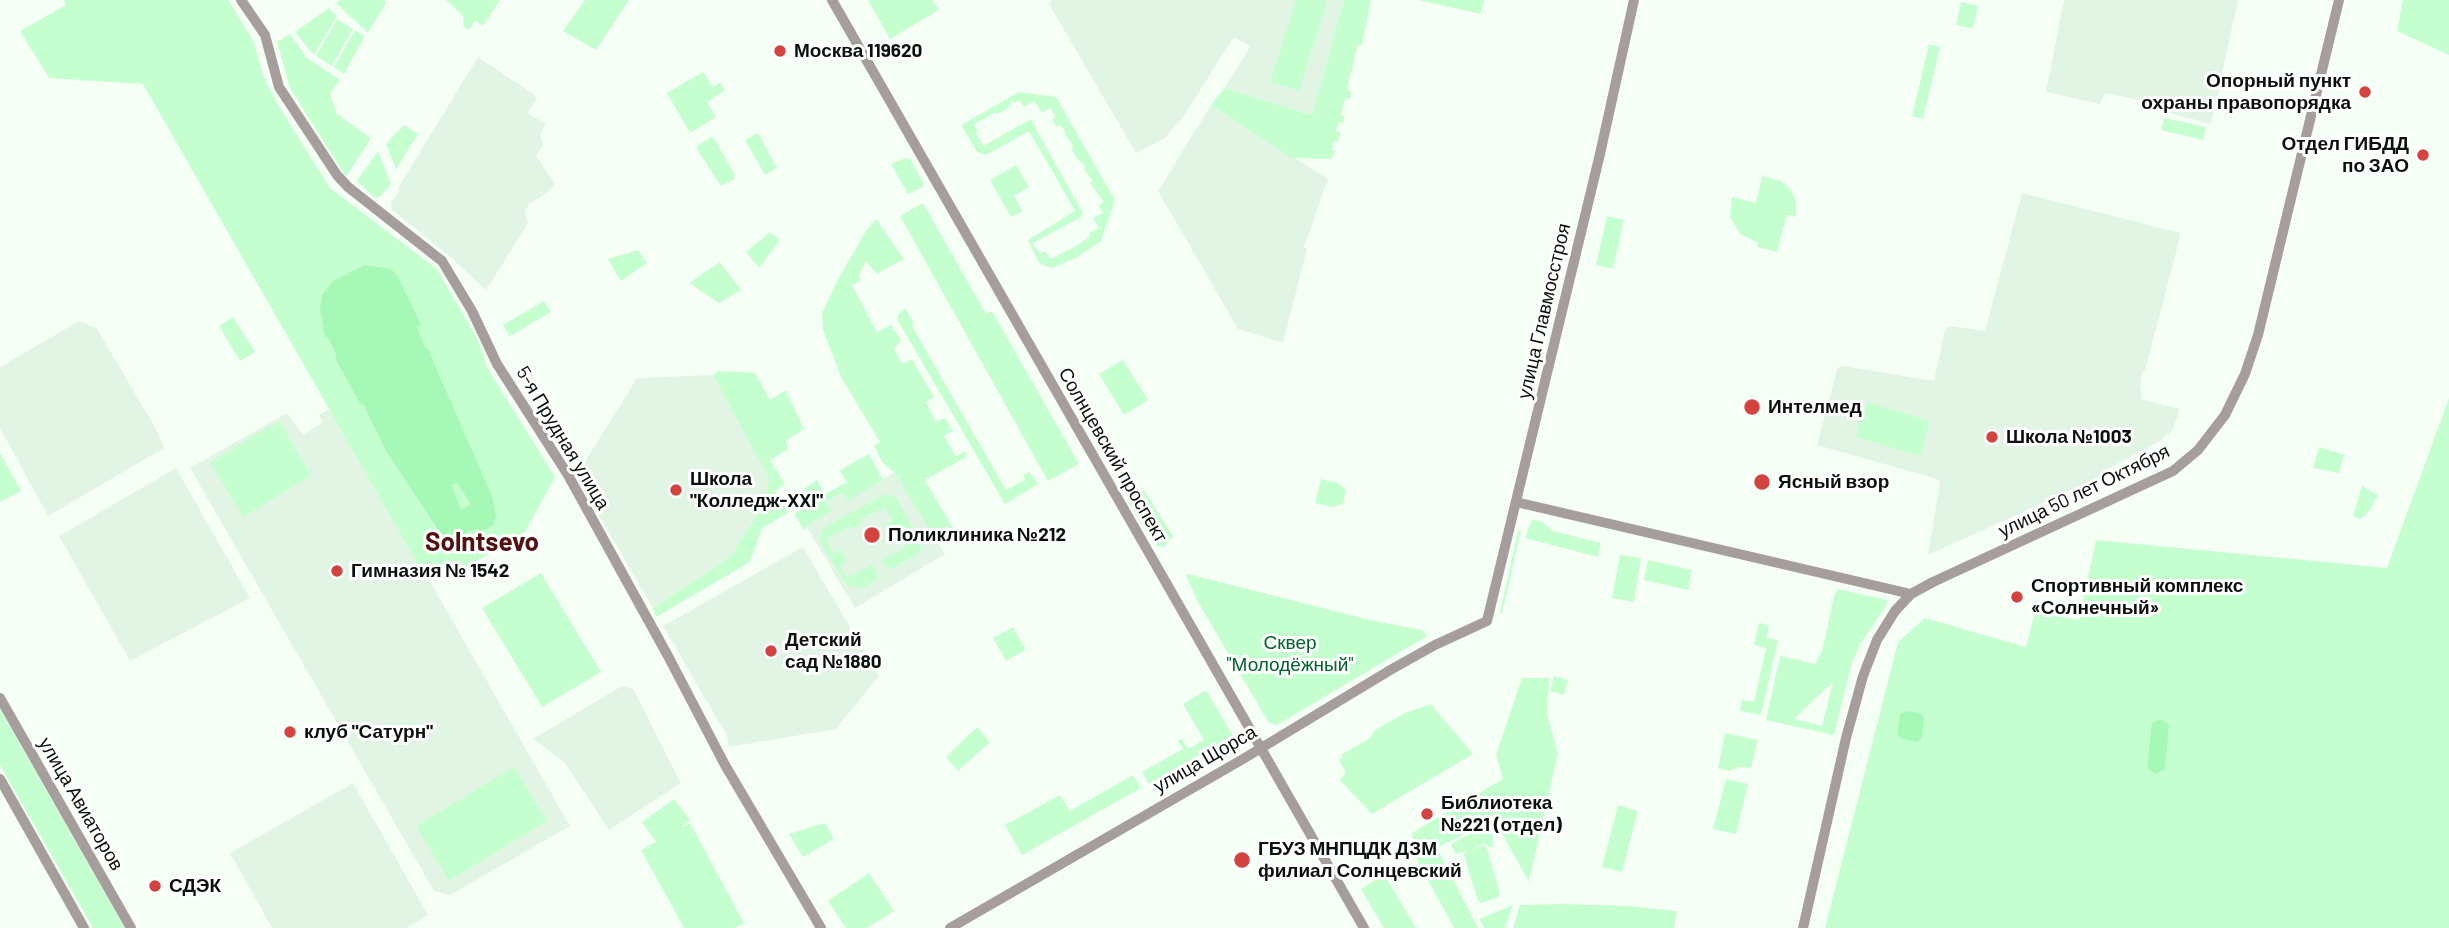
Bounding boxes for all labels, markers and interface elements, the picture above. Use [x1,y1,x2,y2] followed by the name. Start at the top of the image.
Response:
[794,40,922,62] place label: Москва 119620
[772,43,788,59] marker: Москва 119620
[2141,70,2351,114] place label: Опорный пункт охраны правопорядка
[2357,84,2373,100] marker: Опорный пункт охраны правопорядка
[2282,133,2409,177] place label: Отдел ГИБДД по ЗАО
[2415,147,2431,163] marker: Отдел ГИБДД по ЗАО
[1513,221,1575,401] street label: улица Главмосстроя
[511,362,615,514] street label: 5-я Прудная улица
[1054,363,1172,547] street label: Солнцевский проспект
[1768,396,1862,418] place label: Интелмед
[1742,397,1762,417] marker: Интелмед
[2006,426,2132,448] place label: Школа №1003
[1984,429,2000,445] marker: Школа №1003
[1995,440,2173,542] street label: улица 50 лет Октября
[690,468,823,512] place label: Школа "Колледж-XXI"
[1778,471,1889,493] place label: Ясный взор
[1752,472,1772,492] marker: Ясный взор
[668,482,684,498] marker: Школа "Колледж-XXI"
[888,524,1066,546] place label: Поликлиника №212
[862,525,882,545] marker: Поликлиника №212
[425,526,539,558] district label: Solntsevo
[351,560,509,582] place label: Гимназия № 1542
[329,563,345,579] marker: Гимназия № 1542
[2031,575,2243,619] place label: Спортивный комплекс «Солнечный»
[2009,589,2025,605] marker: Спортивный комплекс «Солнечный»
[785,629,882,673] place label: Детский сад №1880
[1227,632,1353,676] park label: Сквер "Молодёжный"
[763,643,779,659] marker: Детский сад №1880
[1149,720,1261,798] street label: улица Щорса
[304,721,433,743] place label: клуб "Сатурн"
[282,724,298,740] marker: клуб "Сатурн"
[34,733,128,875] street label: улица Авиаторов
[1441,792,1562,836] place label: Библиотека №221 (отдел)
[1419,806,1435,822] marker: Библиотека №221 (отдел)
[1258,838,1462,882] place label: ГБУЗ МНПЦДК ДЗМ филиал Солнцевский
[1232,850,1252,870] marker: ГБУЗ МНПЦДК ДЗМ филиал Солнцевский
[169,875,221,897] place label: СДЭК
[147,878,163,894] marker: СДЭК

